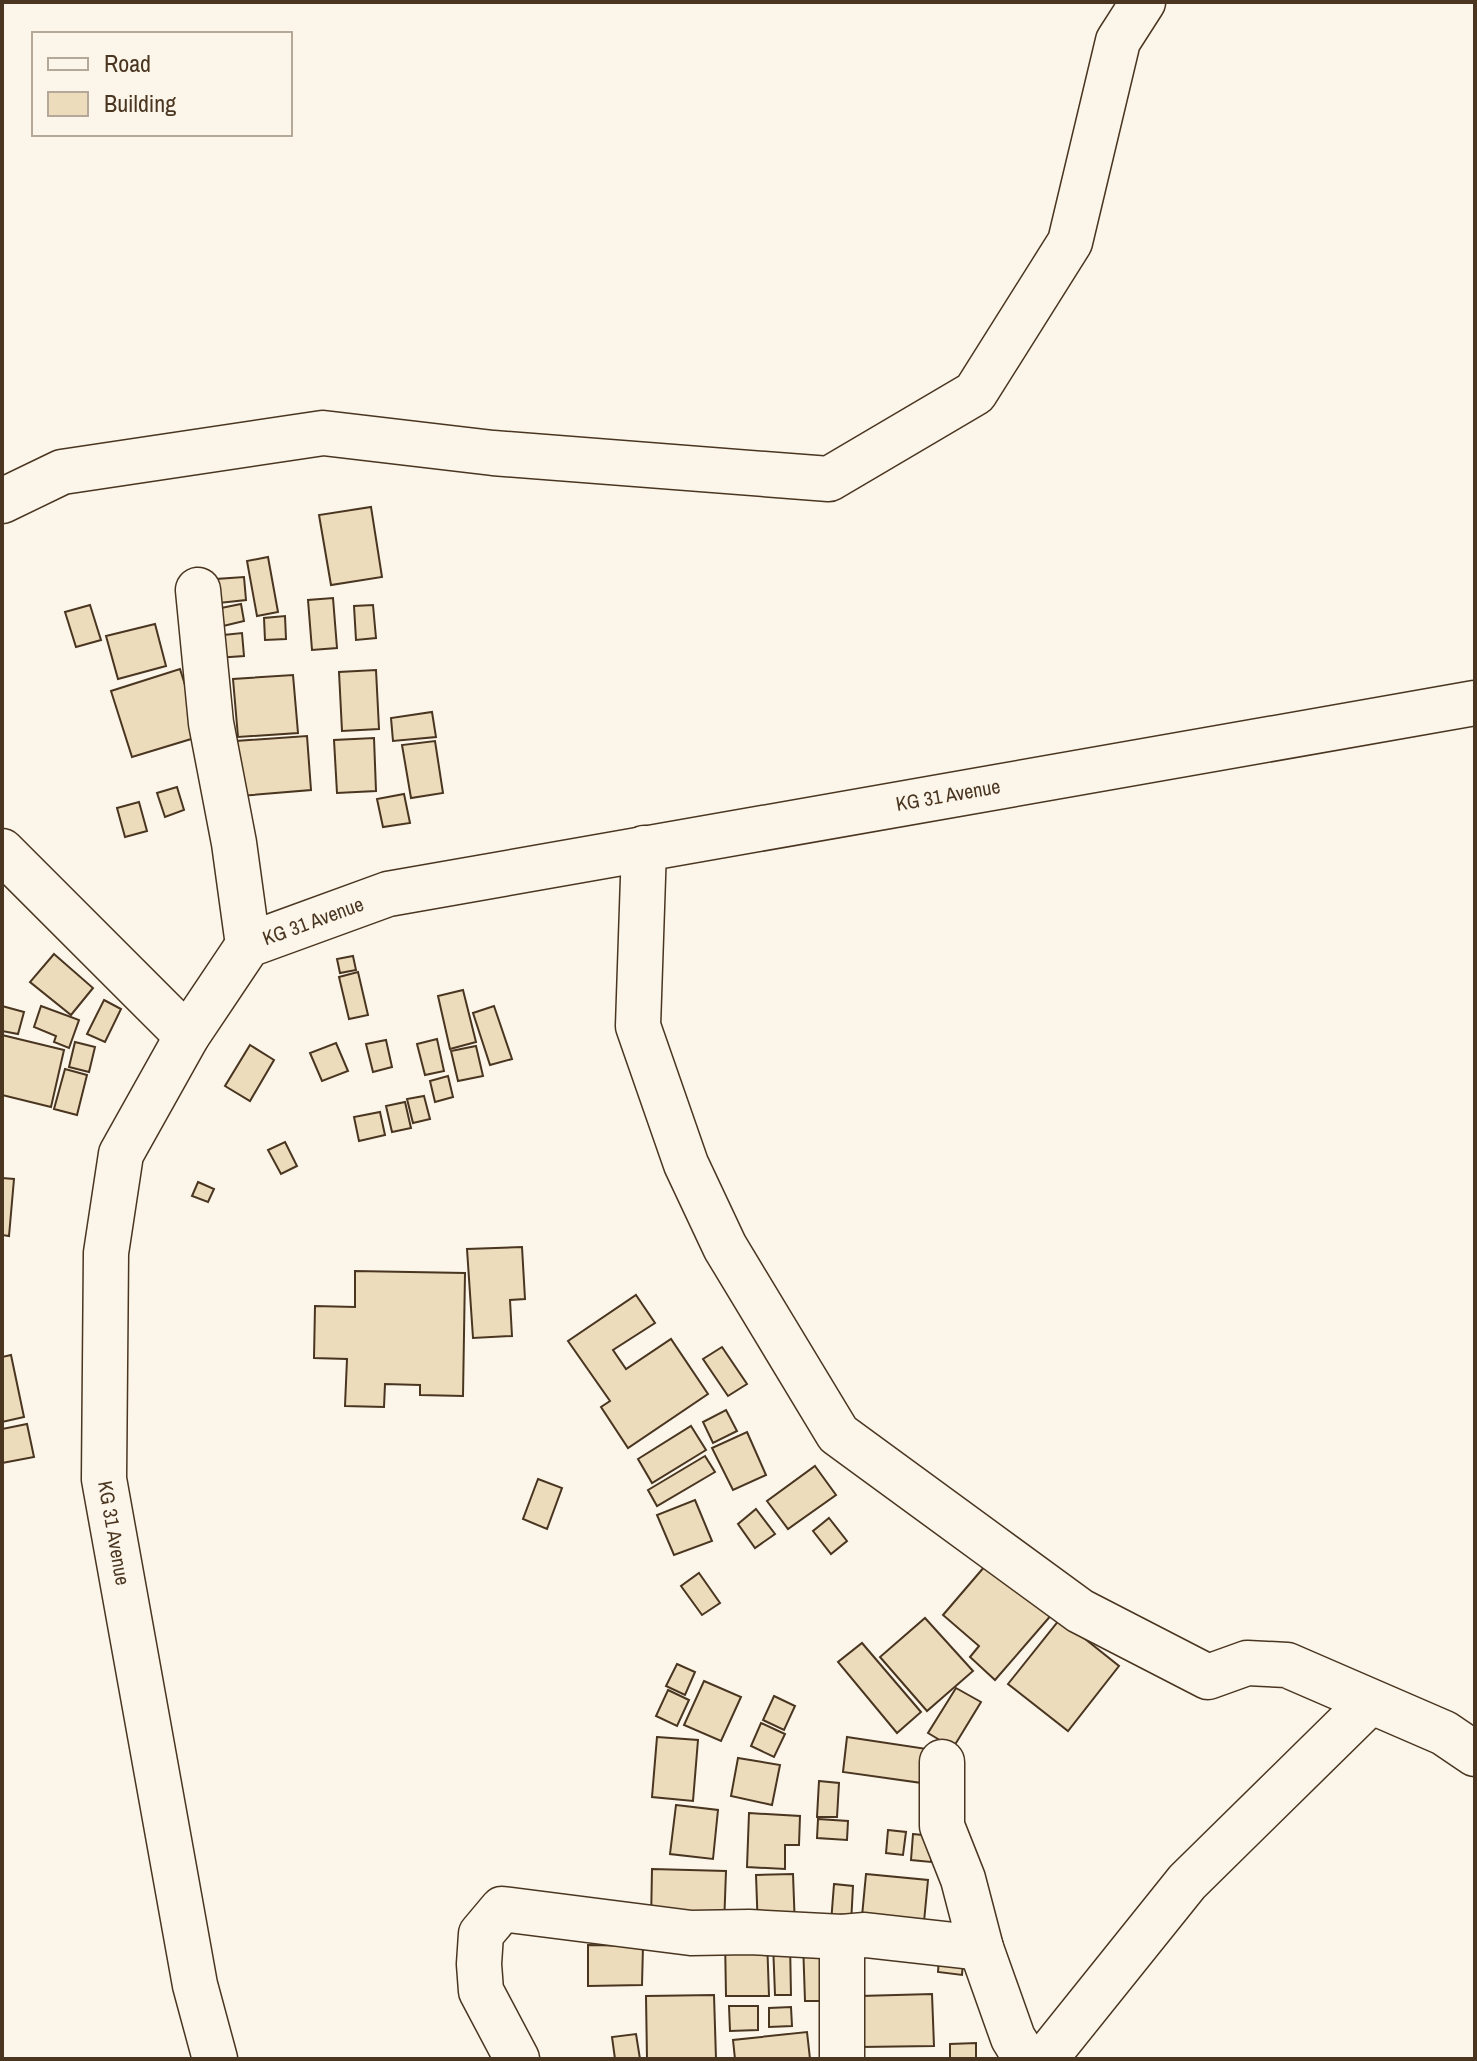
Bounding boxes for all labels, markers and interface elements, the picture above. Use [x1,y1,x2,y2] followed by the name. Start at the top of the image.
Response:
[32,32,292,136] legend
[104,47,151,79] text: Road
[104,87,176,119] text: Building
[894,772,1002,817] street label: KG 31 Avenue
[259,890,367,951] street label: KG 31 Avenue
[92,1479,137,1587] street label: KG 31 Avenue

